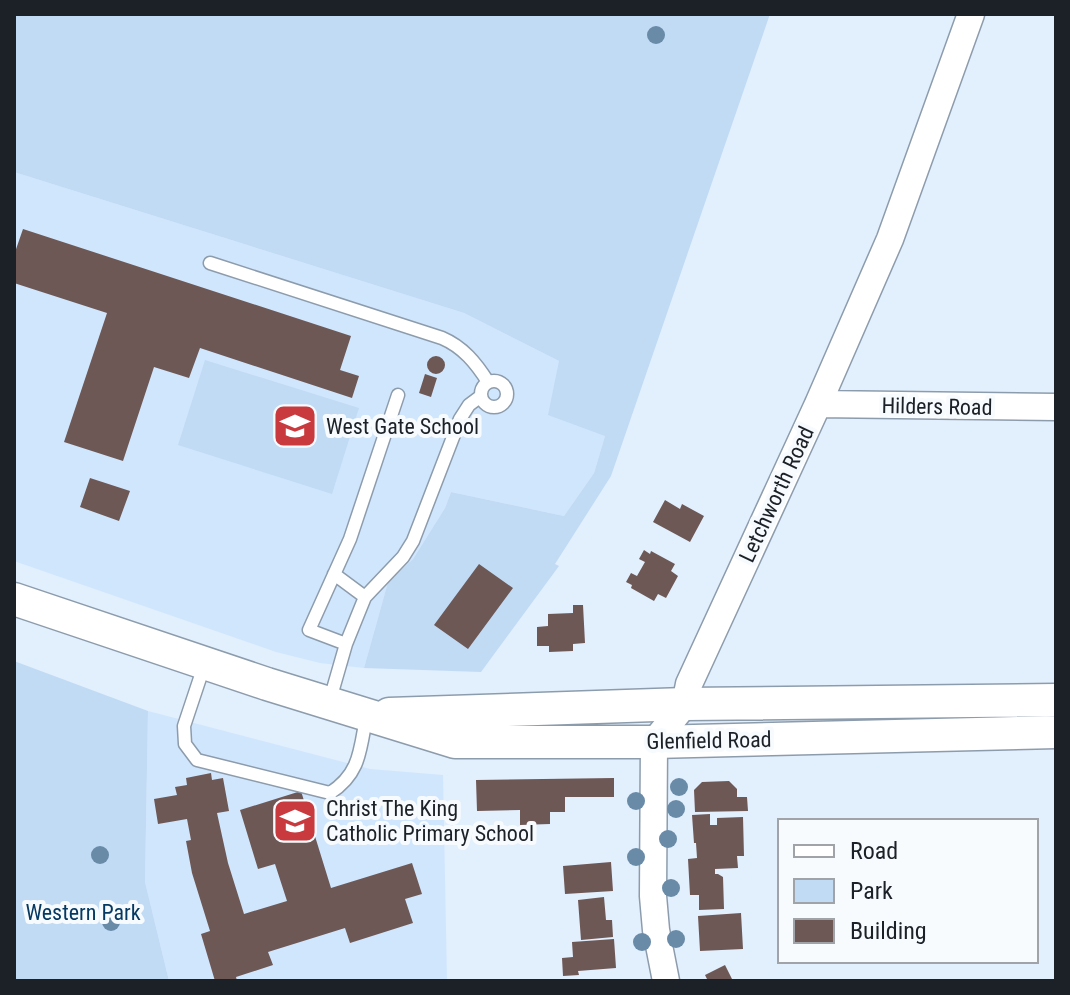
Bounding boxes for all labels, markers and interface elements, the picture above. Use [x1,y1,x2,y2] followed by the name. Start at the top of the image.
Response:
[881,393,993,420] street label: Hilders Road
[271,402,319,450] school or university icon: West Gate School
[326,414,479,439] place label: West Gate School
[734,422,819,566] street label: Letchworth Road
[646,727,772,754] street label: Glenfield Road
[326,796,534,846] place label: Christ The King Catholic Primary School
[271,797,319,845] school or university icon: Christ The King Catholic Primary School
[778,819,1038,963] legend
[850,837,898,865] text: Road
[850,877,893,905] text: Park
[25,900,141,925] park label: Western Park
[850,917,927,945] text: Building

